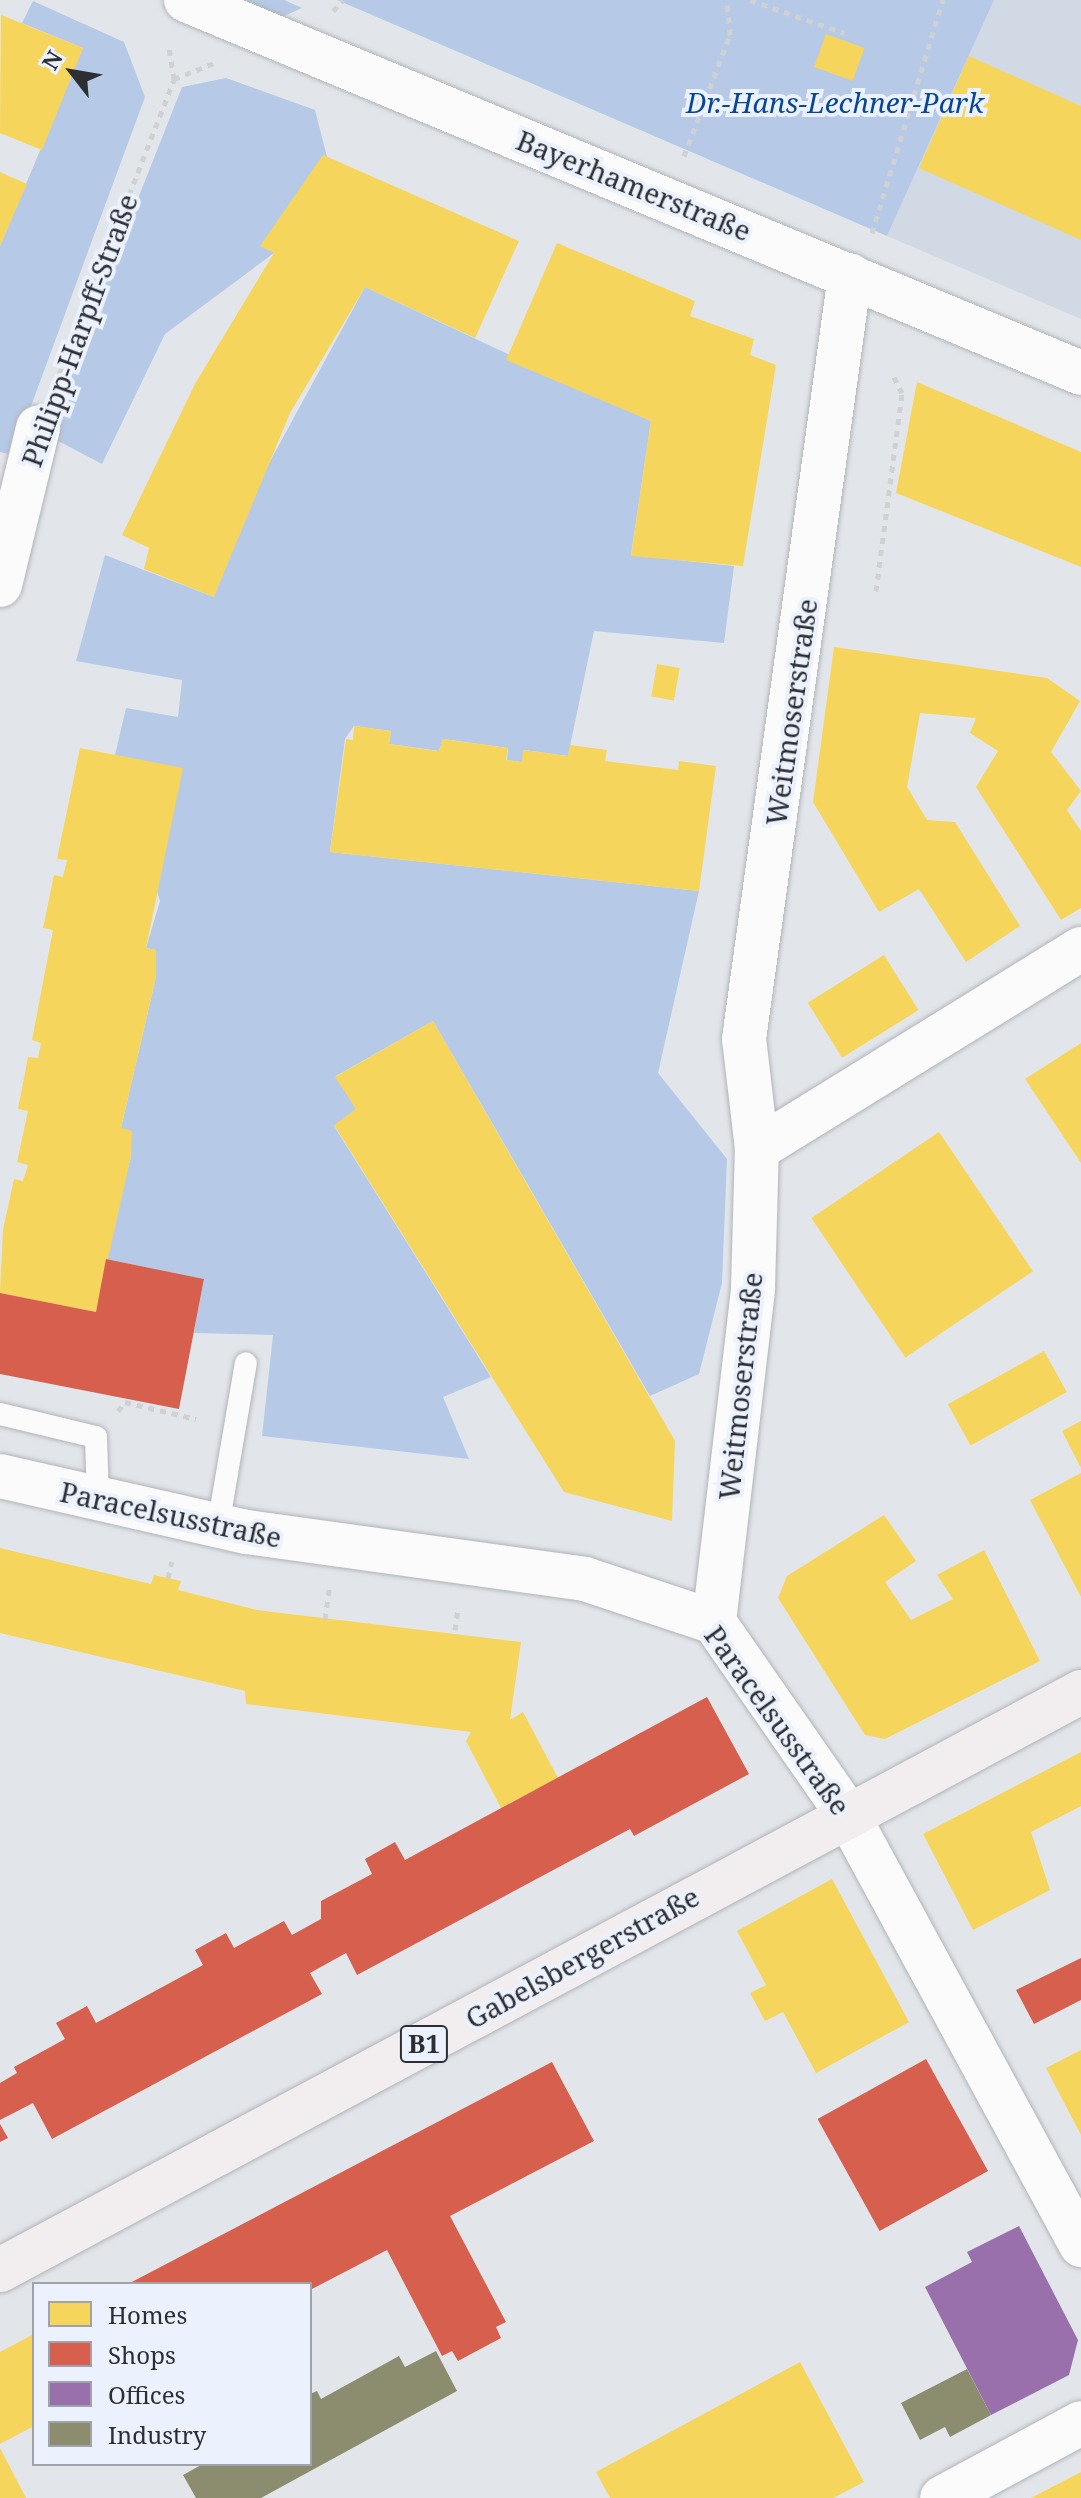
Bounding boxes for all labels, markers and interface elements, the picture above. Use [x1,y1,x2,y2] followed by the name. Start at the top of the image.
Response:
[32,32,112,112] north arrow
[34,44,69,75] text: N
[686,85,984,119] park label: Dr.-Hans-Lechner-Park
[512,123,756,247] street label: Bayerhamerstraße
[14,189,144,471] street label: Philipp-Harpff-Straße
[758,596,824,828] street label: Weitmoserstraße
[711,1270,769,1502] street label: Weitmoserstraße
[57,1474,285,1554] street label: Paracelsusstraße
[698,1619,858,1821] street label: Paracelsusstraße
[459,1879,705,2035] street label: Gabelsbergerstraße
[398,2022,450,2066] road number: B1
[32,2282,312,2466] legend
[108,2298,187,2331] text: Homes
[108,2338,176,2371] text: Shops
[108,2378,185,2411] text: Offices
[108,2418,206,2451] text: Industry

